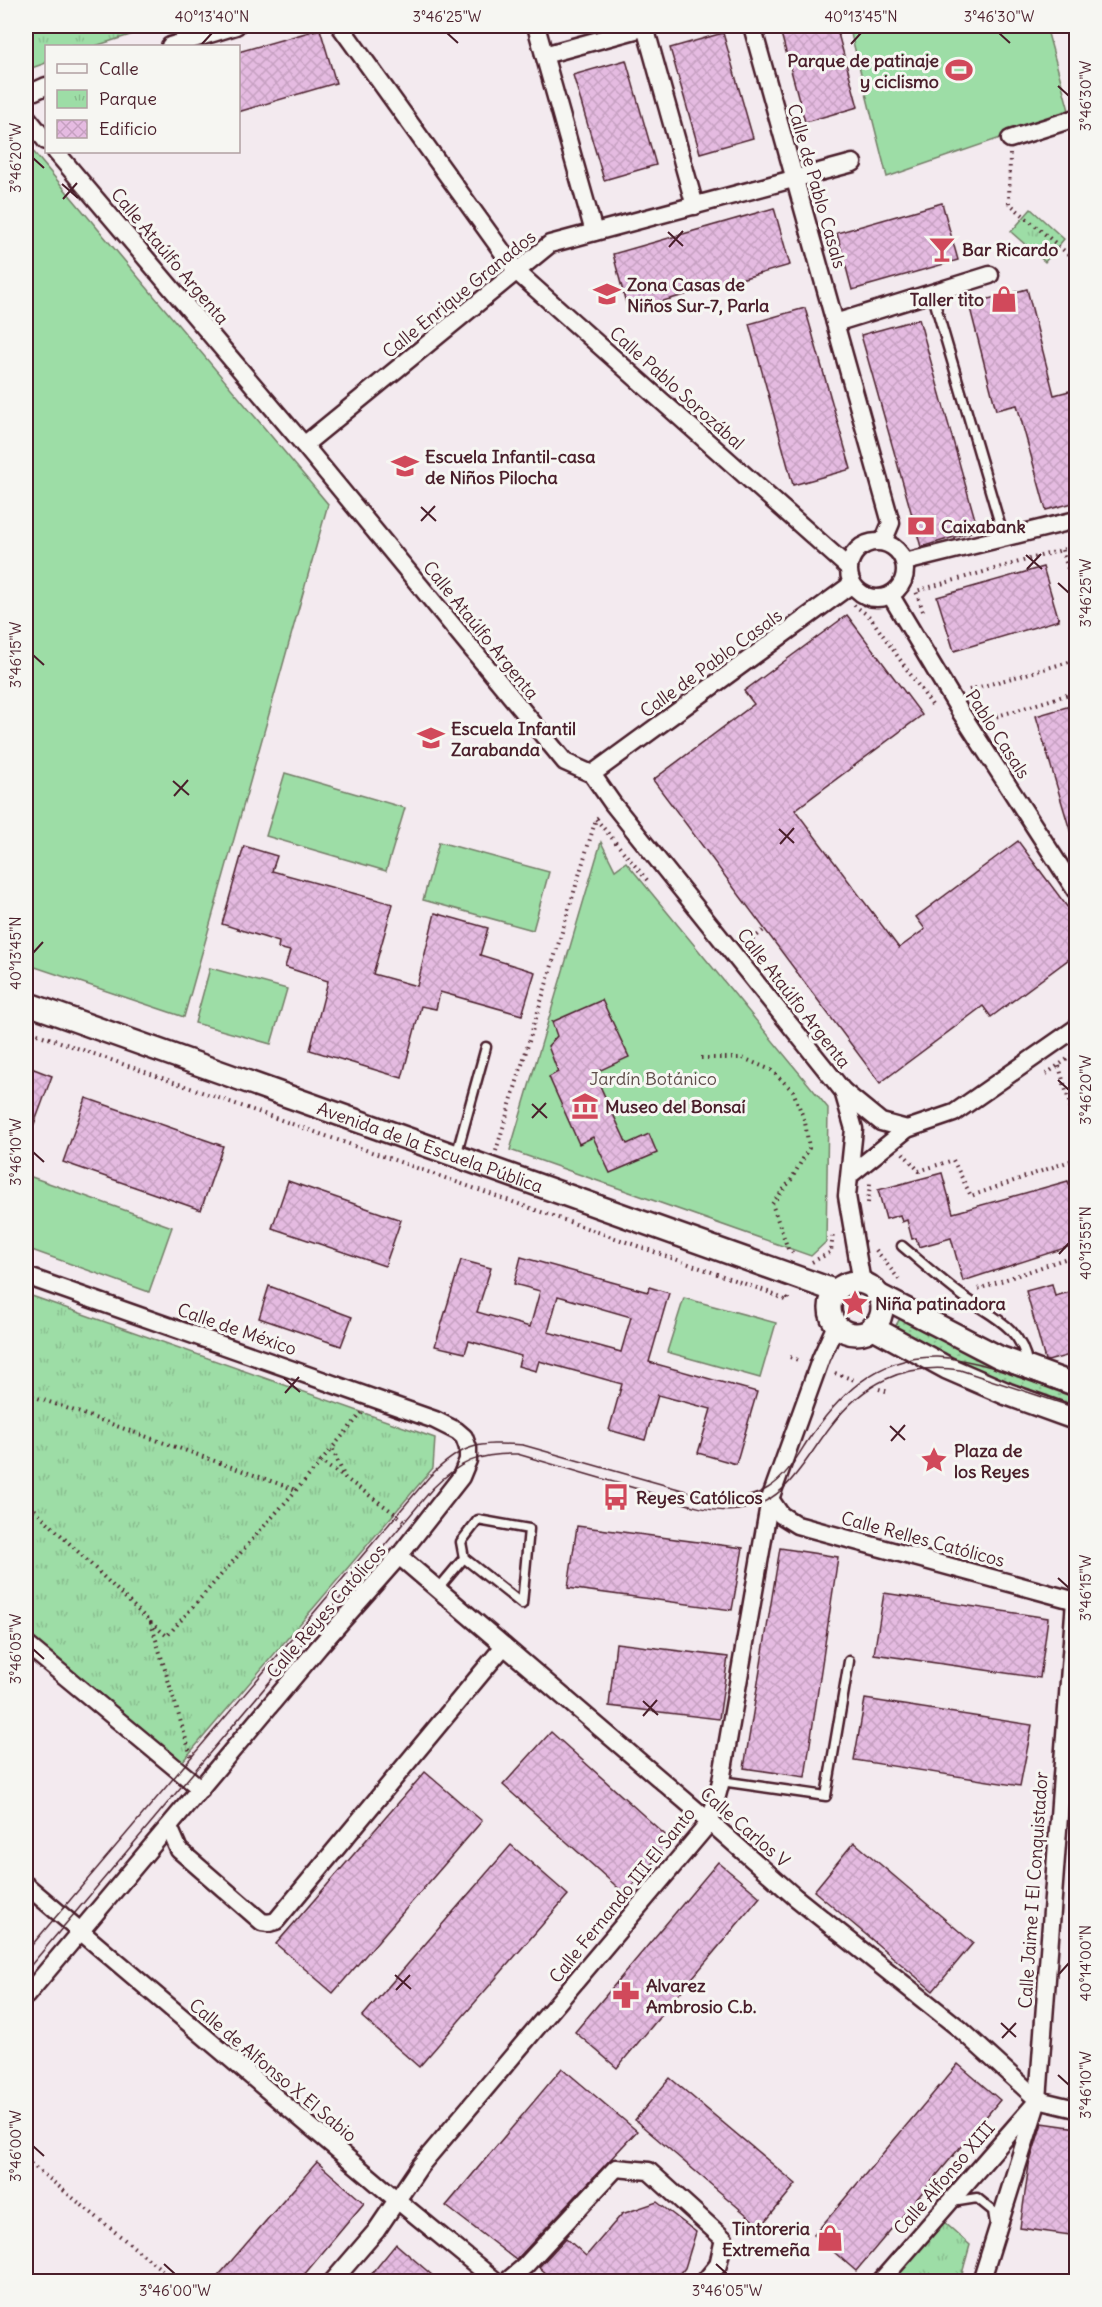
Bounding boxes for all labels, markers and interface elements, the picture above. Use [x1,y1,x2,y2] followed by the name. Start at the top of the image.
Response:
[175,7,249,26] text: 40°13'40"N
[413,7,482,26] text: 3°46'25"W
[824,7,898,26] text: 40°13'45"N
[964,7,1035,26] text: 3°46'30"W
[45,45,240,153] legend
[787,49,939,93] place label: Parque de patinaje y ciclismo
[944,55,974,85] sports icon: Parque de patinaje y ciclismo
[99,57,139,80] text: Calle
[1076,60,1095,131] text: 3°46'30"W
[99,87,157,110] text: Parque
[782,101,852,271] street label: Calle de Pablo Casals
[99,117,157,140] text: Edificio
[6,123,25,193] text: 3°46'20"W
[106,183,234,329] street label: Calle Ataúlfo Argenta
[378,225,540,363] street label: Calle Enrique Granados
[927,234,957,264] bar icon: Bar Ricardo
[962,238,1058,261] place label: Bar Ricardo
[627,273,769,317] place label: Zona Casas de Niños Sur-7, Parla
[592,279,622,309] school or university icon: Zona Casas de Niños Sur-7, Parla
[989,284,1019,314] shop icon: Taller tito
[910,288,984,311] place label: Taller tito
[605,321,749,455] street label: Calle Pablo Sorozábal
[425,445,595,489] place label: Escuela Infantil-casa de Niños Pilocha
[390,451,420,481] school or university icon: Escuela Infantil-casa de Niños Pilocha
[906,511,936,541] bank icon: Caixabank
[941,515,1026,538] place label: Caixabank
[418,556,544,704] street label: Calle Ataúlfo Argenta
[1076,558,1095,628] text: 3°46'25"W
[635,604,787,722] street label: Calle de Pablo Casals
[6,621,25,688] text: 3°46'15"W
[961,685,1035,783] street label: Pablo Casals
[451,717,576,761] place label: Escuela Infantil Zarabanda
[416,723,446,753] school or university icon: Escuela Infantil Zarabanda
[6,916,25,990] text: 40°13'45"N
[732,923,856,1073] street label: Calle Ataúlfo Argenta
[1076,1055,1095,1125] text: 3°46'20"W
[589,1067,717,1090] park label: Jardín Botánico
[570,1091,600,1121] museum icon: Museo del Bonsaí
[605,1095,746,1118] place label: Museo del Bonsaí
[314,1096,546,1197] street label: Avenida de la Escuela Pública
[6,1118,25,1186] text: 3°46'10"W
[1076,1206,1095,1280] text: 40°13'55"N
[840,1288,870,1318] place icon: Niña patinadora
[875,1292,1006,1315] place label: Niña patinadora
[174,1298,300,1360] street label: Calle de México
[954,1439,1030,1483] place label: Plaza de los Reyes
[919,1445,949,1475] place icon: Plaza de los Reyes
[601,1482,631,1512] bus stop icon: Reyes Católicos
[636,1486,763,1509] place label: Reyes Católicos
[839,1506,1007,1572] street label: Calle Relles Católicos
[261,1539,391,1683] street label: Calle Reyes Católicos
[1076,1554,1095,1621] text: 3°46'15"W
[6,1613,25,1684] text: 3°46'05"W
[1013,1770,1053,2009] street label: Calle Jaime I El Conquistador
[695,1782,795,1872] street label: Calle Carlos V
[544,1802,700,1988] street label: Calle Fernando III El Santo
[1076,1925,1095,2001] text: 40°14'00"N
[646,1974,757,2018] place label: Alvarez Ambrosio C.b.
[611,1980,641,2010] pharmacy icon: Alvarez Ambrosio C.b.
[185,1993,361,2147] street label: Calle de Alfonso X El Sabio
[1076,2051,1095,2119] text: 3°46'10"W
[6,2110,25,2182] text: 3°46'00"W
[888,2116,1000,2240] street label: Calle Alfonso XIII
[722,2217,810,2261] place label: Tintoreria Extremeña
[815,2223,845,2253] shop icon: Tintoreria Extremeña
[139,2281,211,2300] text: 3°46'00"W
[692,2281,763,2300] text: 3°46'05"W

